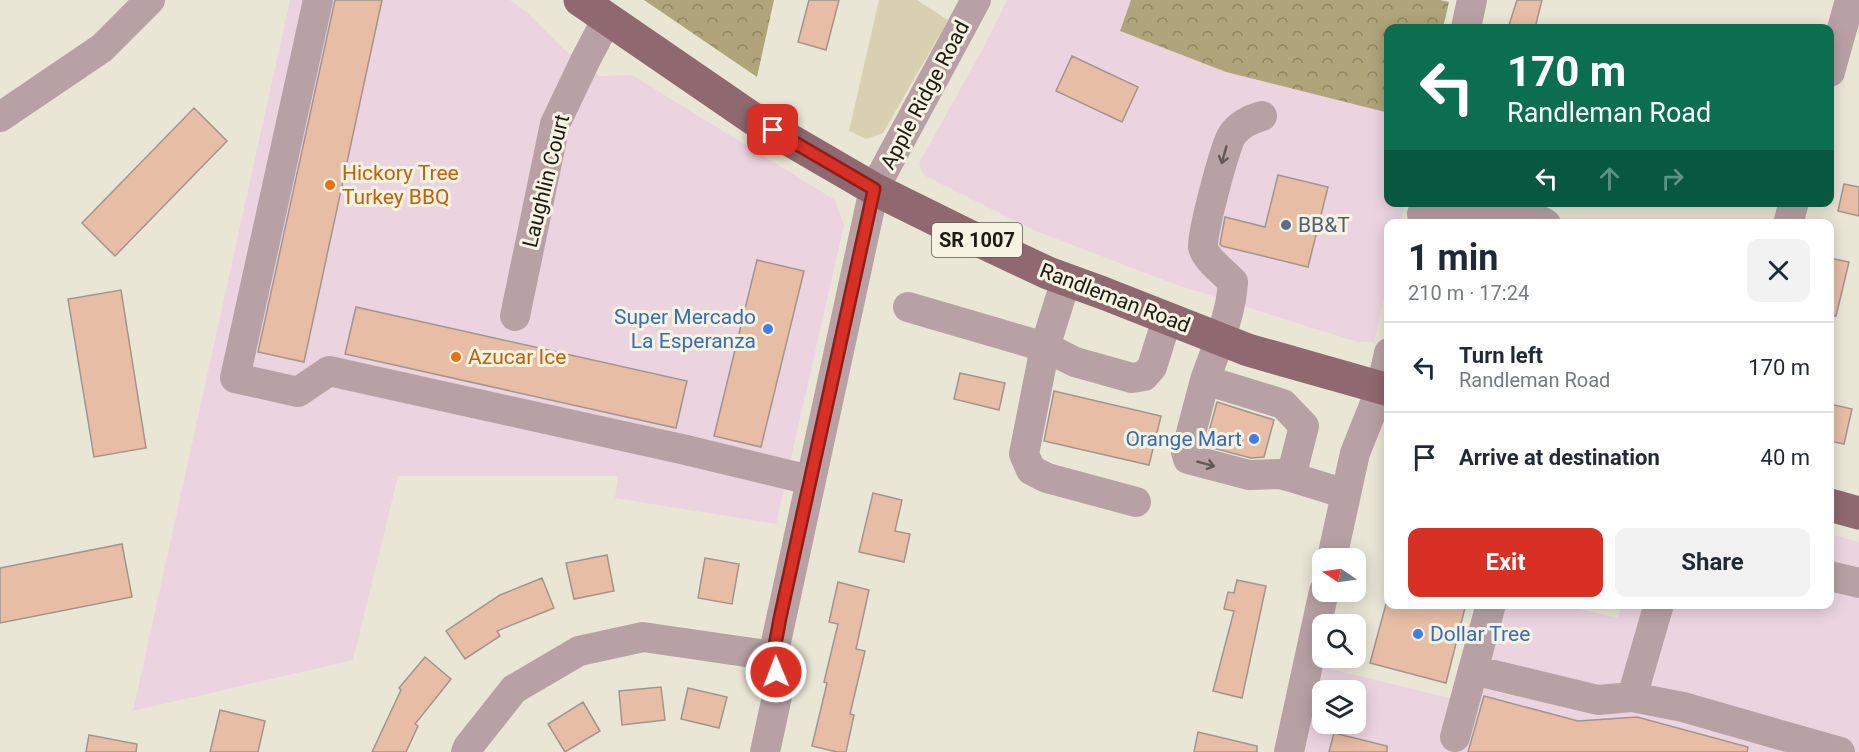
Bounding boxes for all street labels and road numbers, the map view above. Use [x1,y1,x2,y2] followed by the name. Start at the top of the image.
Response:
[876,17,974,173] street label: Apple Ridge Road
[518,112,574,250] street label: Laughlin Court
[932,223,1022,257] road number: SR 1007
[1037,258,1193,338] street label: Randleman Road

